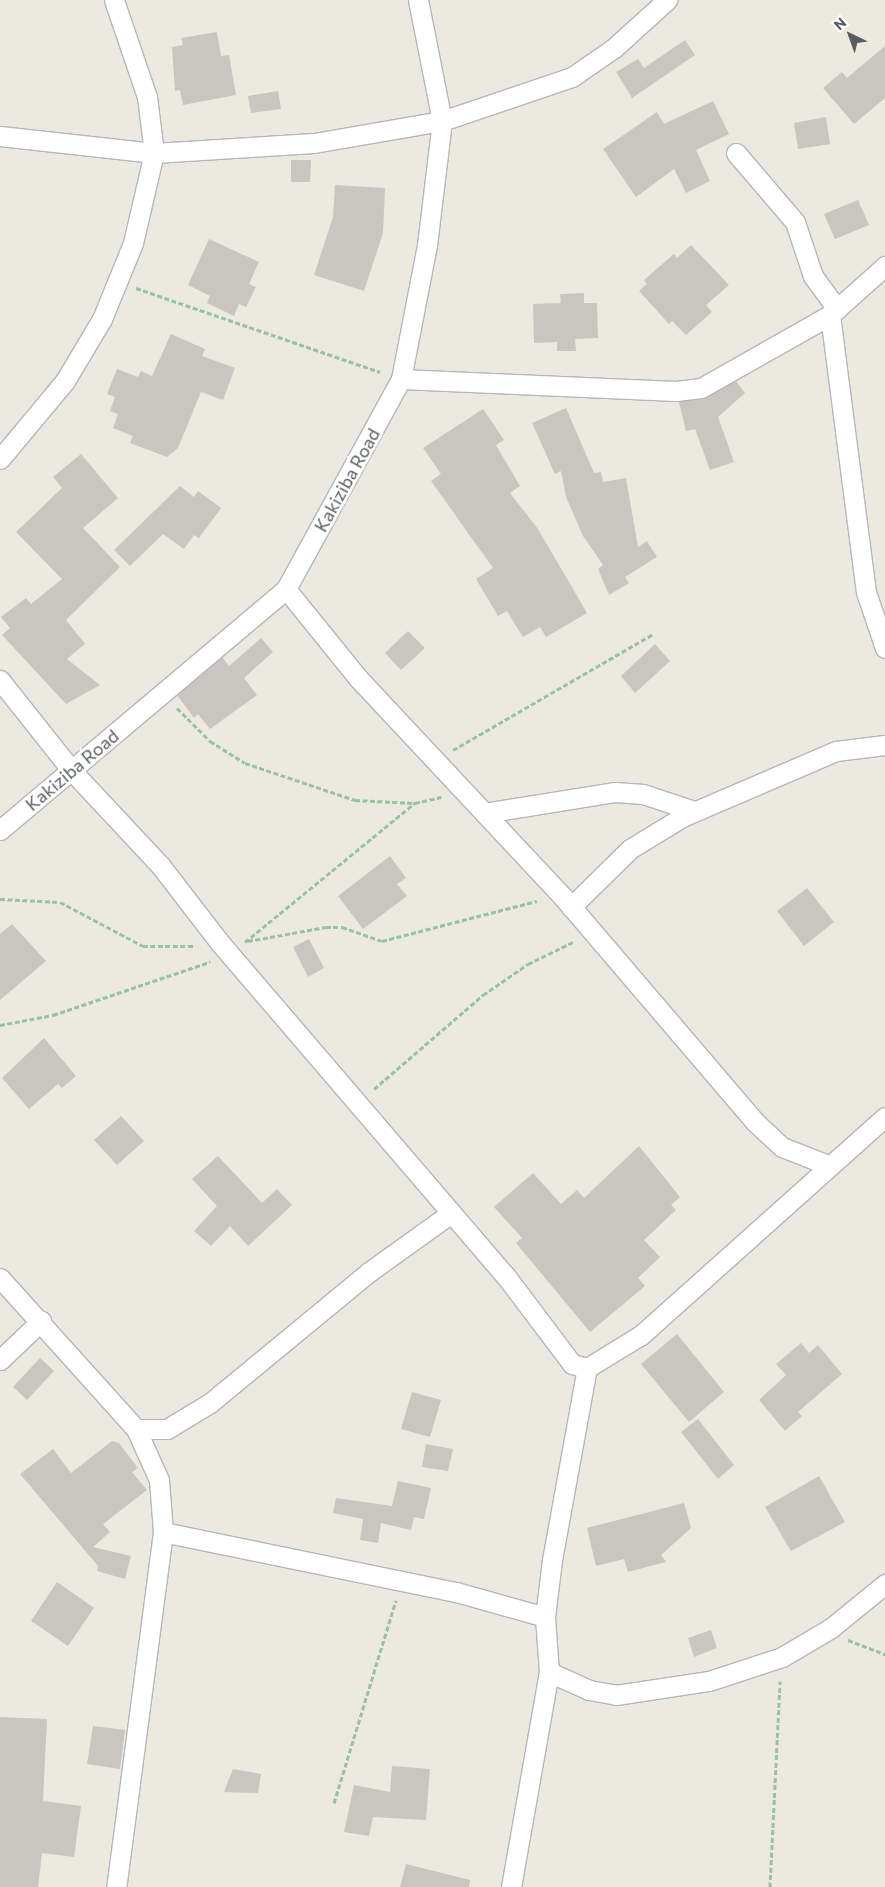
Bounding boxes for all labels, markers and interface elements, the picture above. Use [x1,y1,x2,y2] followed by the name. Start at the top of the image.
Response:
[825,10,875,60] north arrow
[830,14,849,33] text: N
[310,424,384,536] street label: Kakiziba Road
[21,725,123,815] street label: Kakiziba Road

